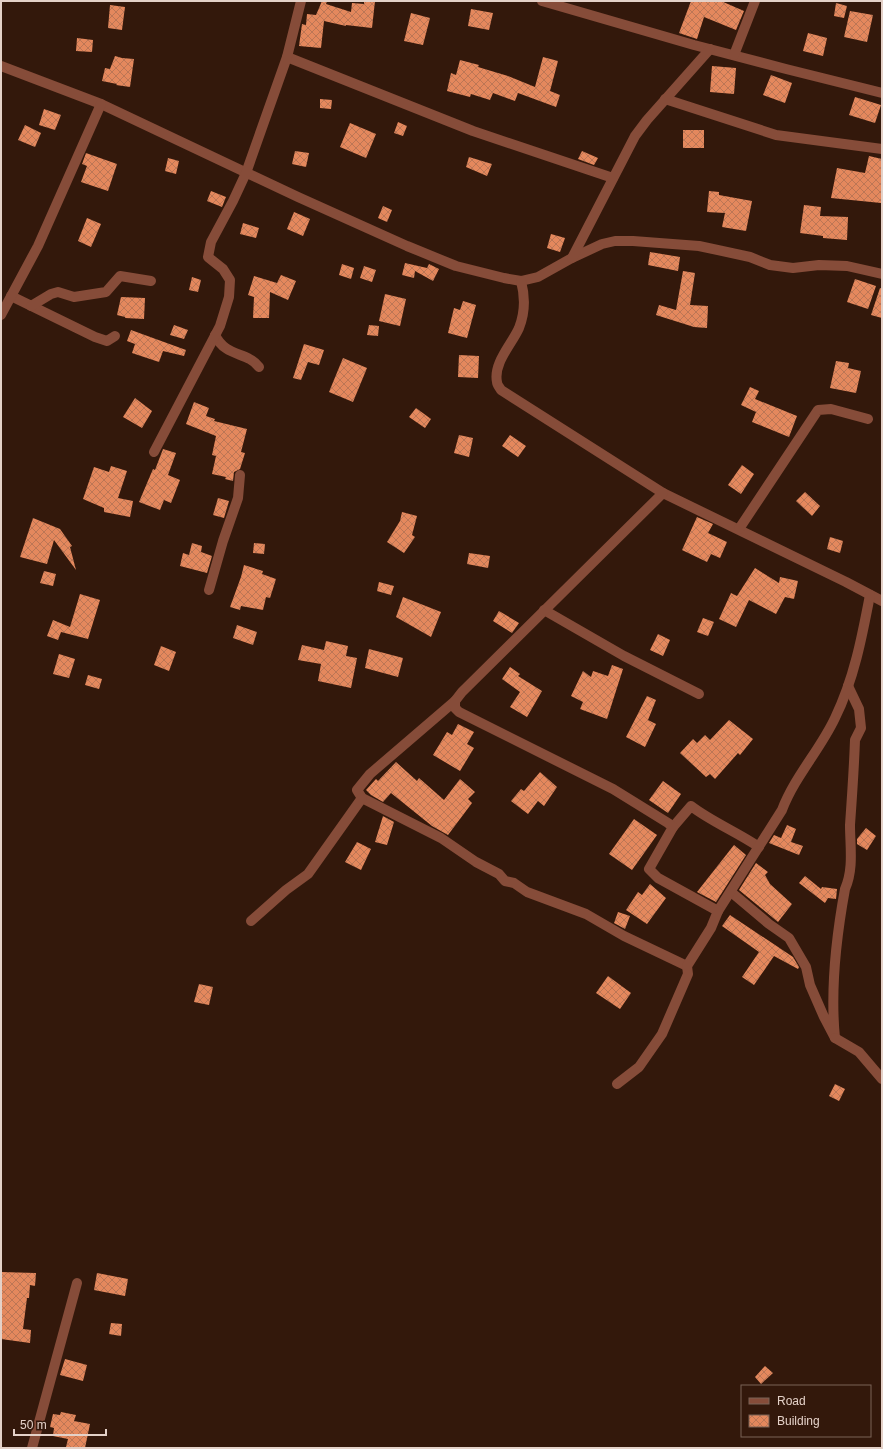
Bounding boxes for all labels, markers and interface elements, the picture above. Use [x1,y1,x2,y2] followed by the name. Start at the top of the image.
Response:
[741,1385,871,1437] legend
[777,1394,806,1408] text: Road
[14,1411,106,1437] scale bar
[777,1414,820,1428] text: Building
[20,1418,47,1432] text: 50 m

